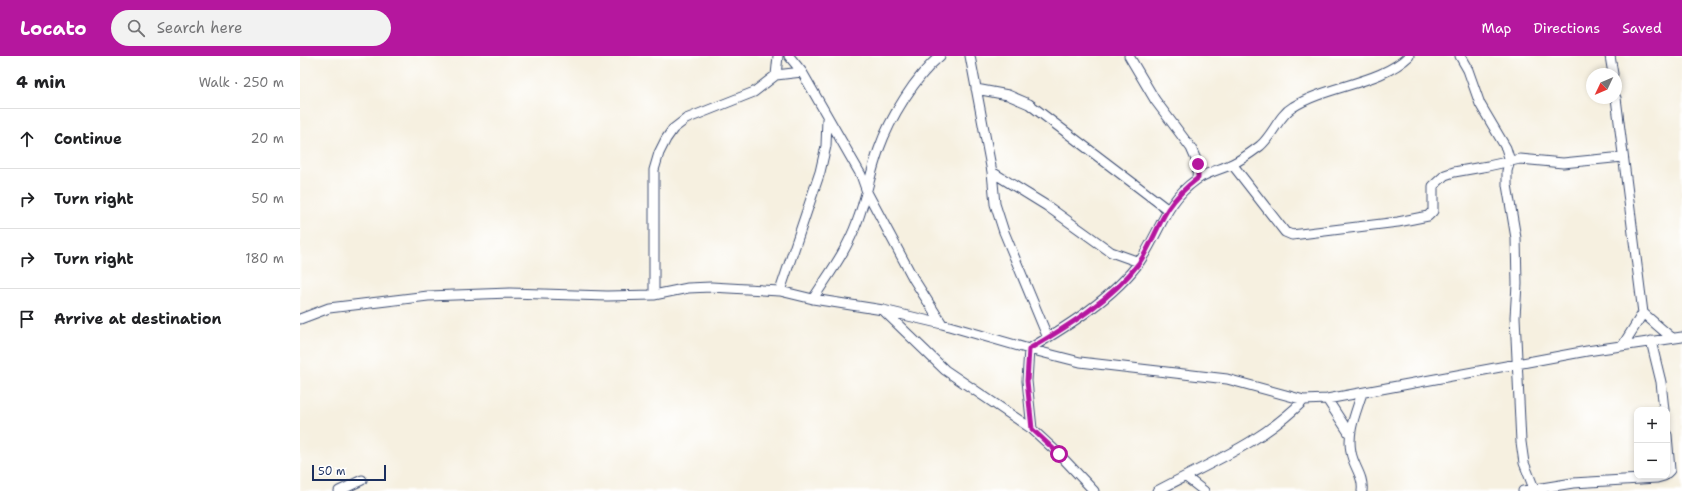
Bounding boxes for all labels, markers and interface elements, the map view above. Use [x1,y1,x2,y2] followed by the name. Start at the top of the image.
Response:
[111,10,391,46] search box
[20,16,87,41] text: Locato
[125,17,147,39] icon: search
[157,18,242,38] text: Search here
[1482,19,1512,37] text: Map
[1534,19,1600,37] text: Directions
[1622,19,1662,37] text: Saved
[1586,68,1622,104] north arrow
[16,71,66,93] text: 4 min
[199,74,284,91] text: Walk · 250 m
[16,128,38,150] icon: ahead
[54,129,122,149] text: Continue
[251,130,284,147] text: 20 m
[1189,155,1207,173] route end
[16,188,38,210] icon: right
[54,189,134,209] text: Turn right
[251,190,284,207] text: 50 m
[16,248,38,270] icon: right
[54,249,134,269] text: Turn right
[245,250,284,267] text: 180 m
[16,308,38,330] icon: arrive
[54,309,222,329] text: Arrive at destination
[1634,407,1670,479] map controls
[1634,407,1670,443] button: +
[1634,443,1670,479] button: −
[1050,445,1068,463] route start
[312,463,386,482] scale bar
[318,464,346,479] text: 50 m

